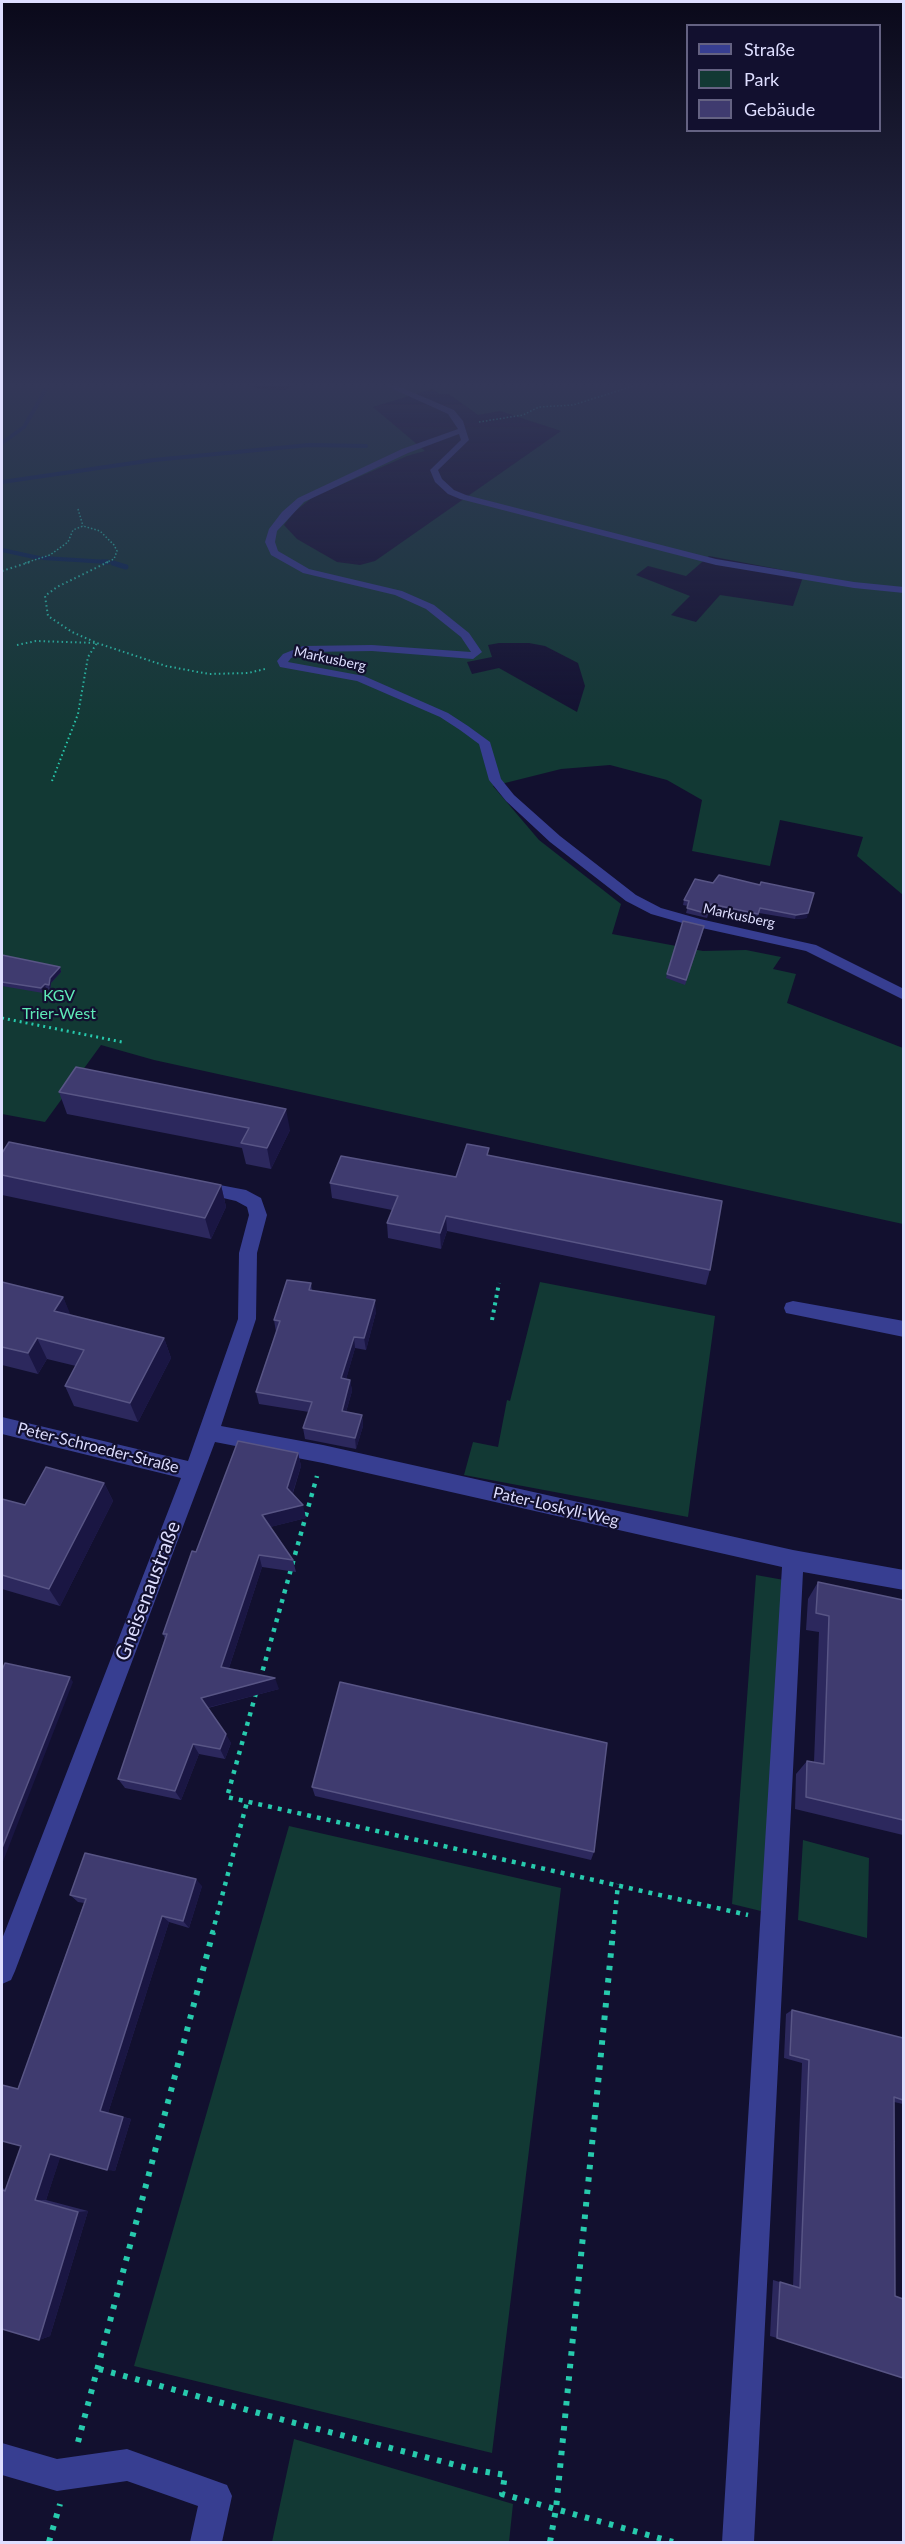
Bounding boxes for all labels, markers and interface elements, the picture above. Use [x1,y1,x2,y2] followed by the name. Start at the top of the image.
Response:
[686,24,881,132] legend
[744,38,795,60] text: Straße
[744,68,779,90] text: Park
[744,98,815,120] text: Gebäude
[292,643,368,675] street label: Markusberg
[701,900,777,932] street label: Markusberg
[22,986,96,1024] park label: KGV Trier-West
[15,1419,181,1477] street label: Peter-Schroeder-Straße
[491,1483,621,1531] street label: Pater-Loskyll-Weg
[110,1518,186,1664] street label: Gneisenaustraße

